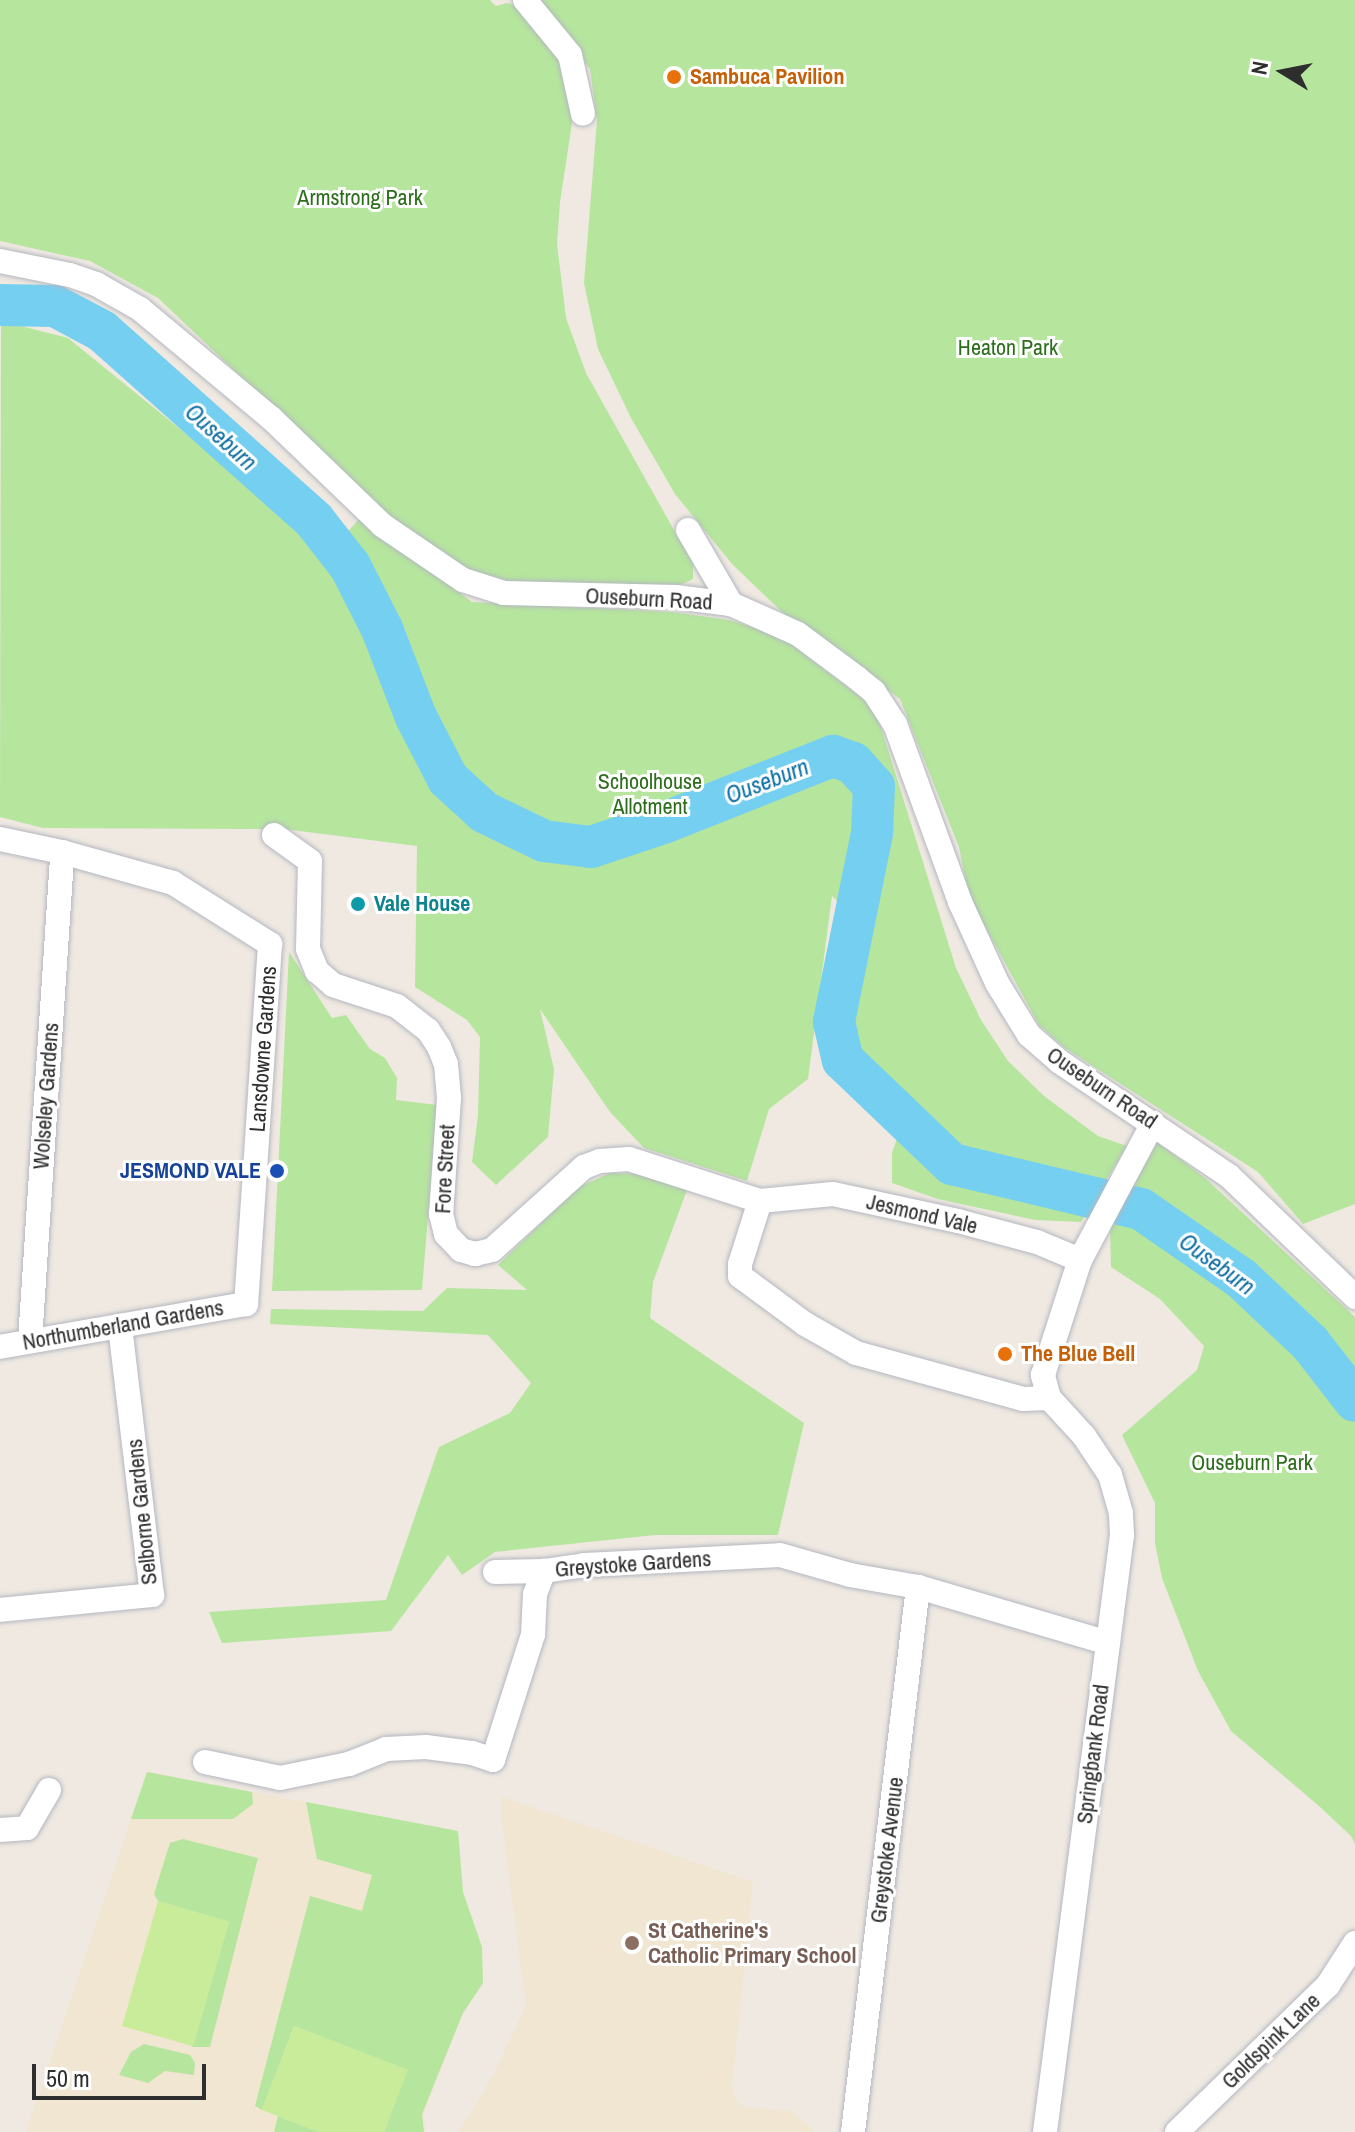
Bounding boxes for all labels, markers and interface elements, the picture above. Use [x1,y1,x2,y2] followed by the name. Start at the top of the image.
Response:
[1243,32,1323,112] north arrow
[1243,59,1275,77] text: N
[690,64,844,90] place label: Sambuca Pavilion
[665,68,683,86] marker: Sambuca Pavilion
[297,185,423,211] park label: Armstrong Park
[958,335,1058,361] park label: Heaton Park
[179,397,263,477] water label: Ouseburn
[585,582,713,616] street label: Ouseburn Road
[721,752,813,810] water label: Ouseburn
[598,768,702,820] park label: Schoolhouse Allotment
[374,891,470,917] place label: Vale House
[349,895,367,913] marker: Vale House
[244,965,282,1133] street label: Lansdowne Gardens
[28,1022,64,1170] street label: Wolseley Gardens
[1042,1041,1162,1135] street label: Ouseburn Road
[429,1124,461,1214] street label: Fore Street
[120,1158,261,1184] place label: JESMOND VALE
[268,1162,286,1180] marker: JESMOND VALE
[864,1188,980,1240] street label: Jesmond Vale
[1174,1227,1260,1301] water label: Ouseburn
[20,1294,226,1356] street label: Northumberland Gardens
[1021,1341,1135,1367] place label: The Blue Bell
[996,1345,1014,1363] marker: The Blue Bell
[121,1438,163,1586] street label: Selborne Gardens
[1191,1450,1313,1476] park label: Ouseburn Park
[554,1545,712,1583] street label: Greystoke Gardens
[1071,1683,1115,1825] street label: Springbank Road
[865,1775,909,1925] street label: Greystoke Avenue
[648,1917,857,1968] place label: St Catherine's Catholic Primary School
[623,1934,641,1952] marker: St Catherine's Catholic Primary School
[1216,1988,1326,2094] street label: Goldspink Lane
[36,2048,210,2098] scale bar
[46,2062,90,2094] text: 50 m

